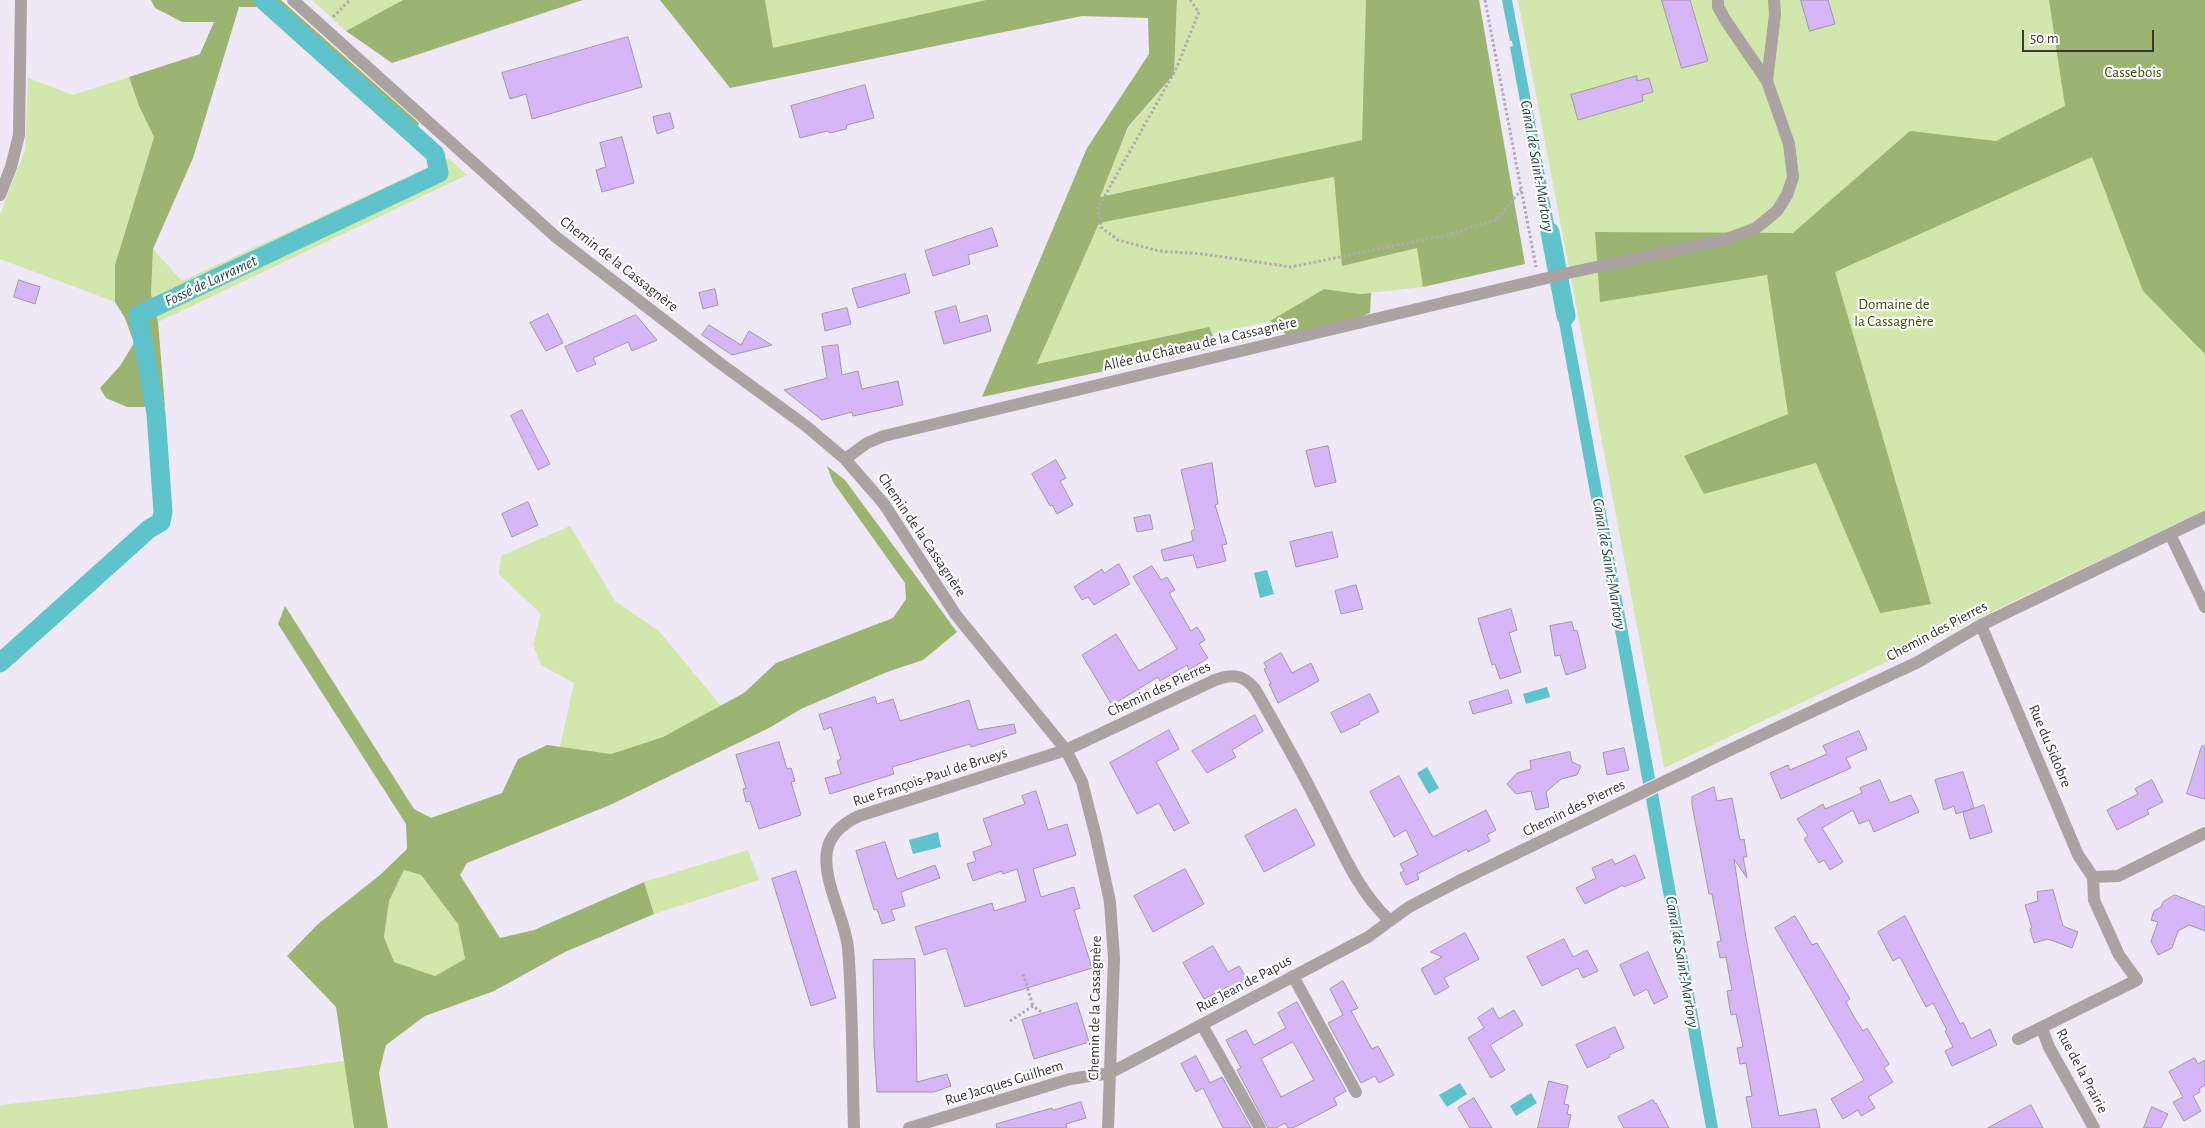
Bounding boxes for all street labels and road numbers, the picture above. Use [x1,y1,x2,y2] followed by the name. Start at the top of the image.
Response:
[556,212,682,316] street label: Chemin de la Cassagnère
[1101,313,1299,375] street label: Allée du Château de la Cassagnère
[874,470,970,600] street label: Chemin de la Cassagnère
[1884,597,1990,665] street label: Chemin des Pierres
[1105,657,1213,721] street label: Chemin des Pierres
[2025,702,2075,790] street label: Rue du Sidobre
[851,744,1009,810] street label: Rue François-Paul de Brueys
[1520,775,1628,841] street label: Chemin des Pierres
[1085,935,1105,1081] street label: Chemin de la Cassagnère
[1193,951,1295,1017] street label: Rue Jean de Papus
[2052,1025,2112,1117] street label: Rue de la Prairie
[943,1056,1065,1110] street label: Rue Jacques Guilhem

